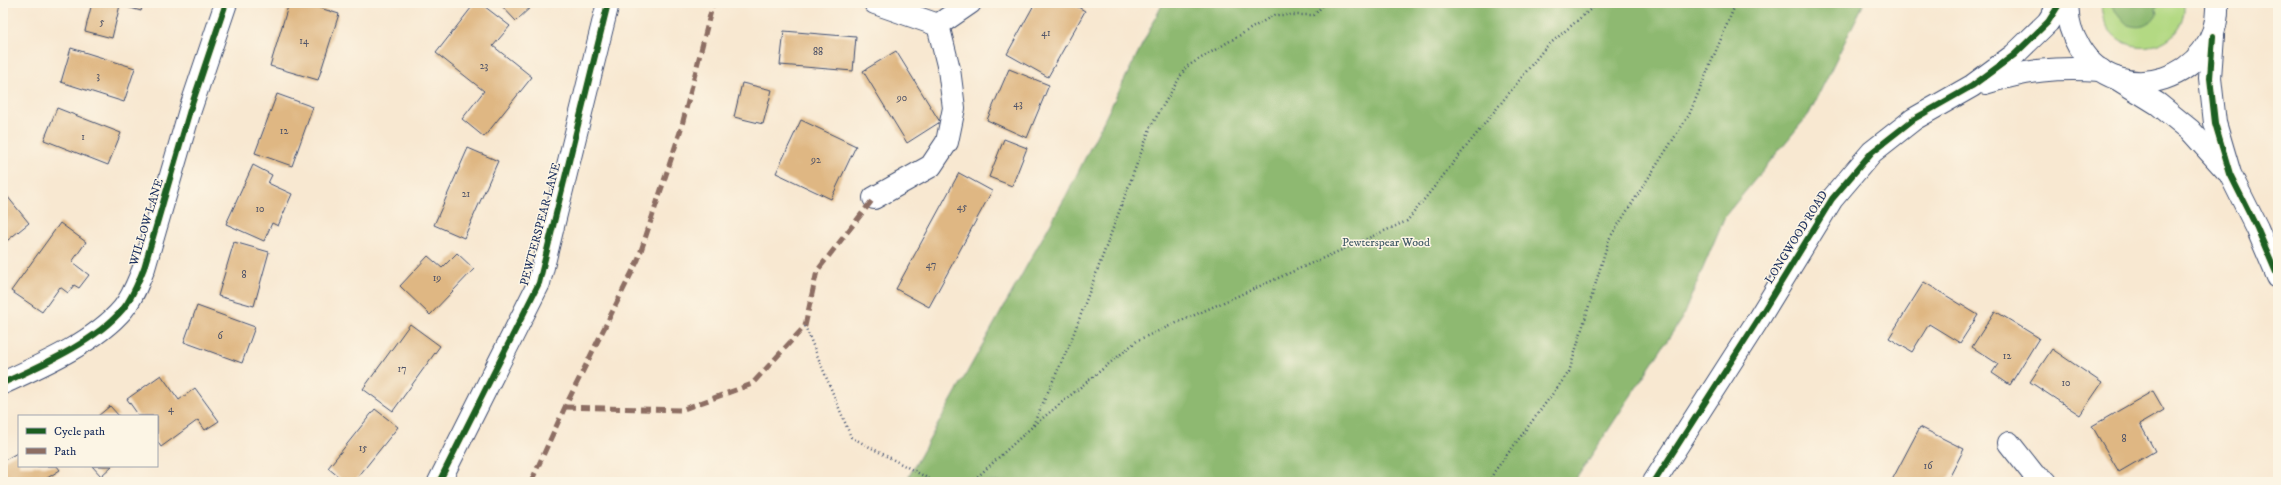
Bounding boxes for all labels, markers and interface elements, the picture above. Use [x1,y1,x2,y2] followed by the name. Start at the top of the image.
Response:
[100,16,105,28] house number: 5
[1041,27,1051,39] house number: 41
[299,35,309,47] house number: 14
[813,46,823,58] house number: 88
[480,60,489,72] house number: 23
[96,70,100,82] house number: 3
[896,92,907,104] house number: 90
[1013,98,1023,110] house number: 43
[280,125,288,137] house number: 12
[81,131,85,143] house number: 1
[810,154,821,166] house number: 92
[517,160,564,287] street label: PEWTERSPEAR LANE
[126,176,167,268] street label: WILLOW LANE
[462,188,471,200] house number: 21
[1762,188,1831,287] street label: LONGWOOD ROAD
[957,201,967,213] house number: 45
[255,203,265,215] house number: 10
[1342,235,1430,250] park label: Pewterspear Wood
[926,259,936,271] house number: 47
[241,269,247,281] house number: 8
[433,272,441,284] house number: 19
[217,330,223,342] house number: 6
[2003,350,2011,362] house number: 12
[398,363,406,375] house number: 17
[2061,377,2071,389] house number: 10
[168,403,174,415] house number: 4
[18,415,158,467] legend
[54,424,106,439] text: Cycle path
[2121,433,2127,445] house number: 8
[359,442,367,454] house number: 15
[54,444,77,459] text: Path
[1924,460,1933,472] house number: 16

